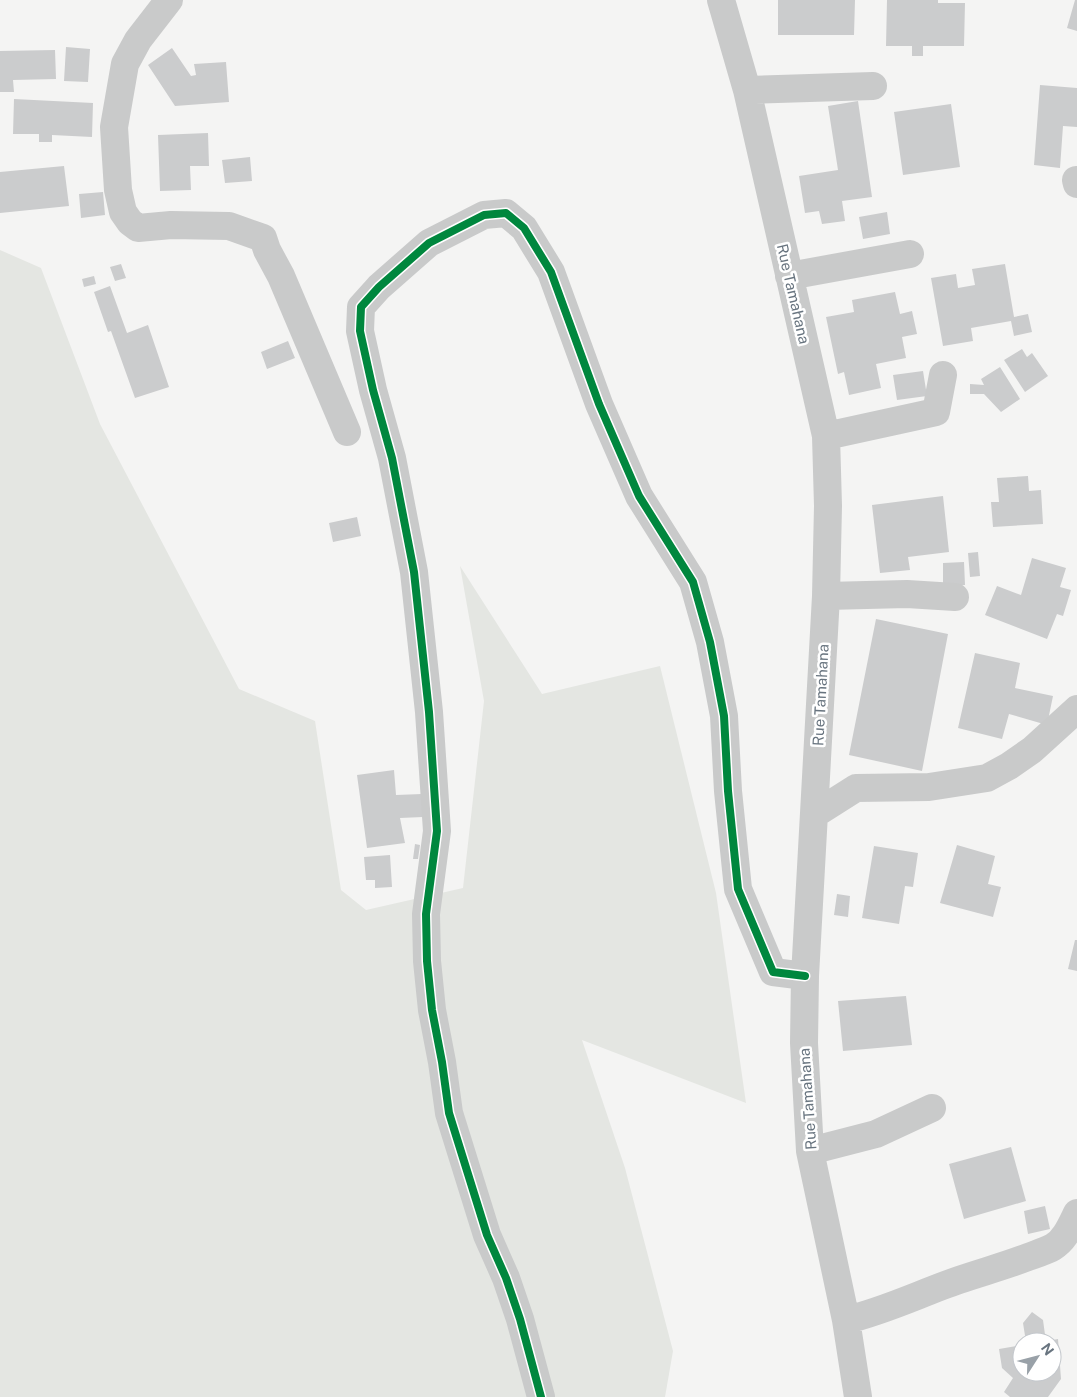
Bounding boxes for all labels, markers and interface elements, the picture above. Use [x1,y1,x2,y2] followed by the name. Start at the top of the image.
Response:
[774,242,813,346] street label: Rue Tamahana
[809,644,832,746] street label: Rue Tamahana
[795,1047,820,1151] street label: Rue Tamahana
[1012,1332,1062,1382] north arrow
[1038,1340,1057,1358] text: N

